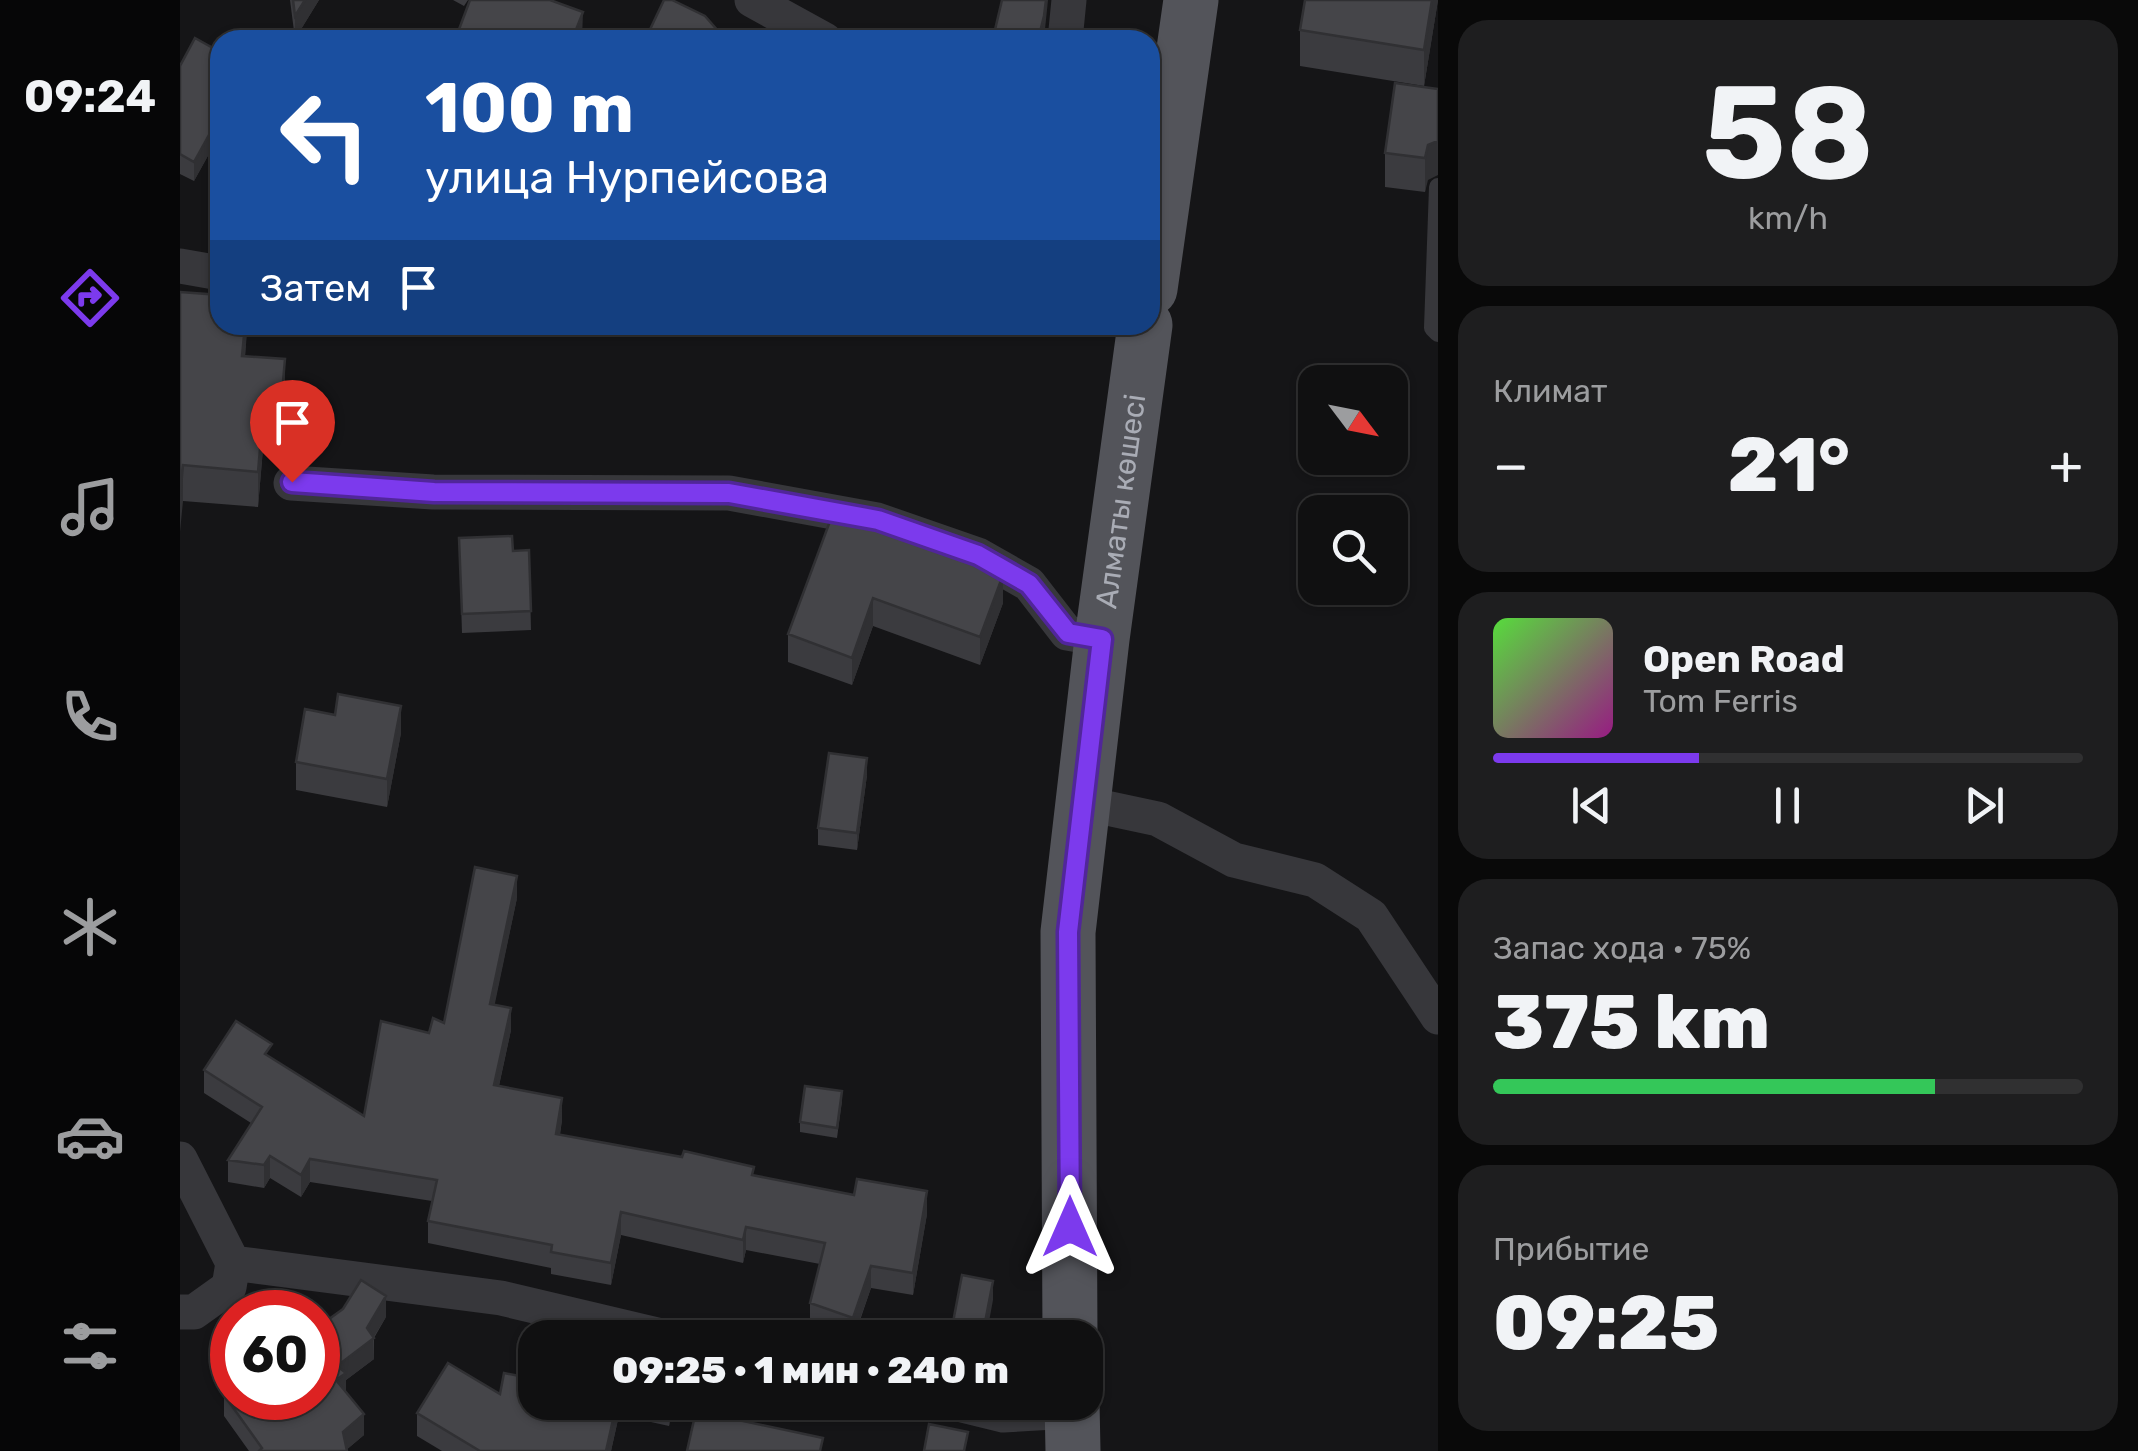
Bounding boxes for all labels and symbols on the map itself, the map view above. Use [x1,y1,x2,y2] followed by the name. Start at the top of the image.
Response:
[1298,365,1408,475] north arrow
[250,380,335,483] pin
[1088,392,1153,611] street label: Алматы көшесі
[1018,1175,1122,1279] position arrow
[210,1290,340,1420] speed limit sign: 60

